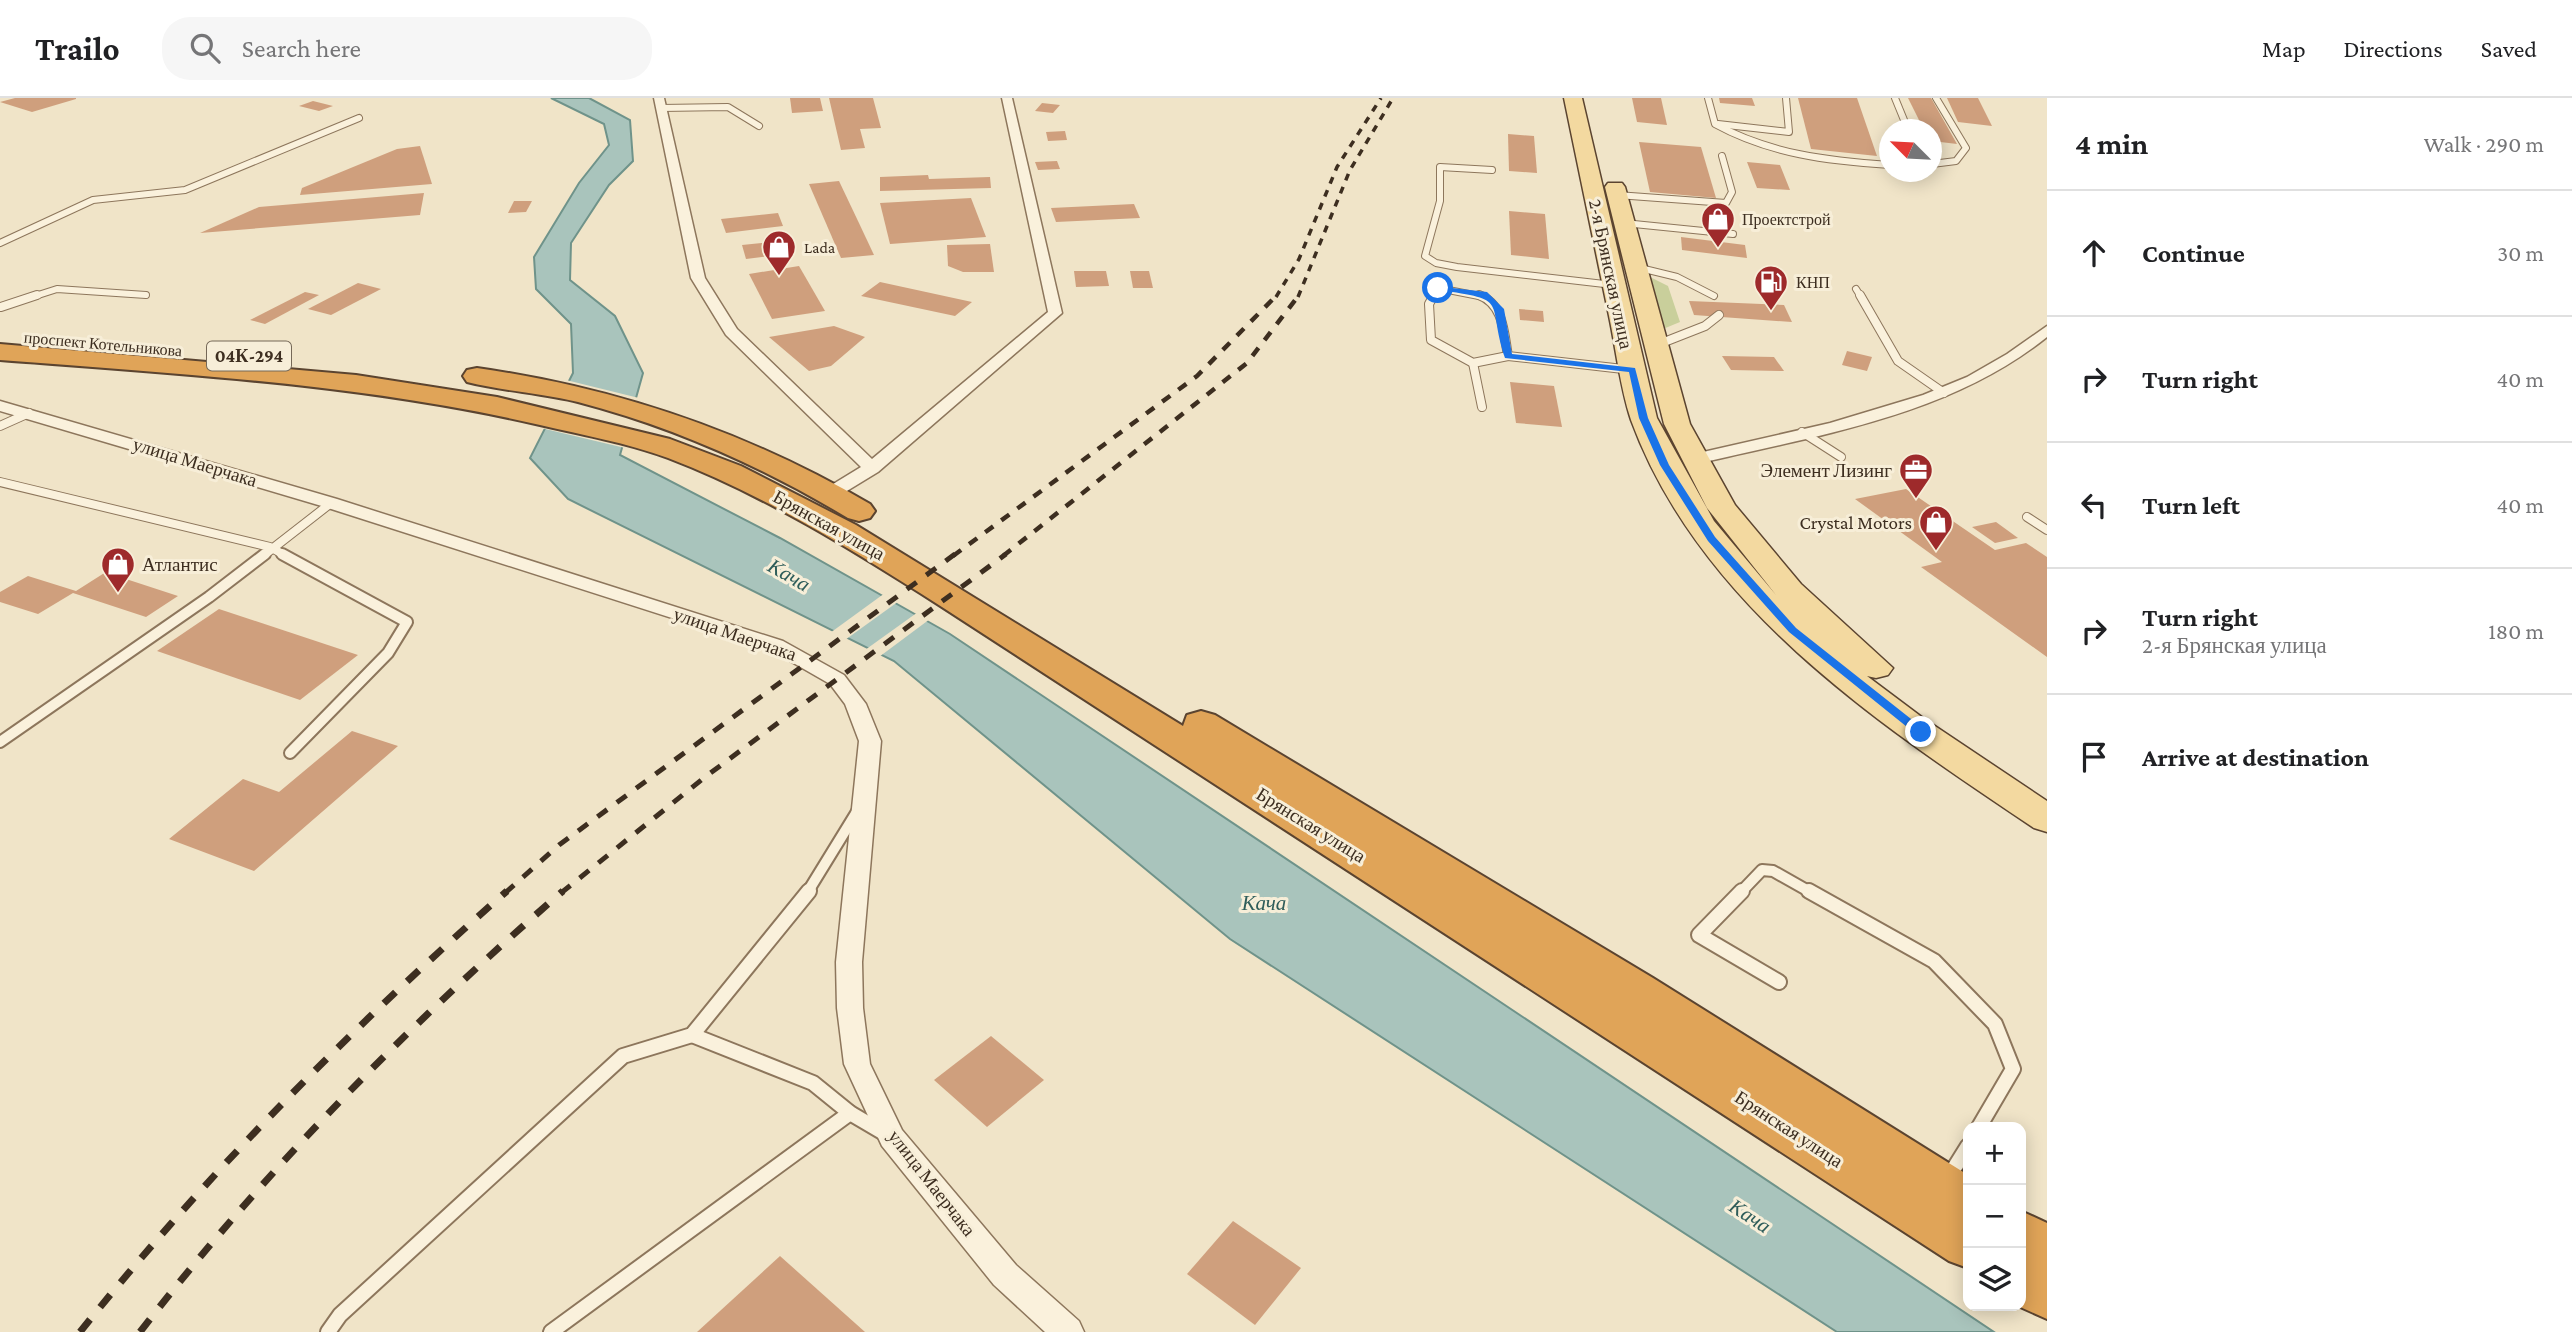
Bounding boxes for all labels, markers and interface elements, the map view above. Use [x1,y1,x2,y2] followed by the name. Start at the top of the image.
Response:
[162,17,652,80] search box
[186,29,224,67] icon: search
[35,30,120,67] text: Trailo
[242,34,361,63] text: Search here
[2262,35,2306,62] text: Map
[2344,35,2443,62] text: Directions
[2481,35,2537,62] text: Saved
[1879,119,1942,182] north arrow
[2075,127,2148,160] text: 4 min
[2424,131,2544,157] text: Walk · 290 m
[1585,197,1637,351] street label: 2-я Брянская улица
[1699,200,1737,249] shop icon: Проектстрой
[1742,211,1831,229] place label: Проектстрой
[760,228,798,277] shop icon: Lada
[2075,234,2113,272] icon: ahead
[804,239,836,256] place label: Lada
[2142,239,2245,268] text: Continue
[2497,240,2544,266] text: 30 m
[1752,263,1790,312] fuel station icon: КНП
[1422,272,1453,303] route start
[1796,274,1830,291] place label: КНП
[23,329,183,360] street label: проспект Котельникова
[207,342,291,370] road number: 04К-294
[2075,360,2113,398] icon: right
[2142,365,2258,394] text: Turn right
[2496,366,2544,392] text: 40 m
[130,433,260,491] street label: улица Маерчака
[1897,451,1935,500] office icon: Элемент Лизинг
[1761,460,1892,481] place label: Элемент Лизинг
[770,486,889,565] street label: Брянская улица
[2075,486,2113,524] icon: left
[2142,491,2240,520] text: Turn left
[2496,492,2544,518] text: 40 m
[1917,503,1955,552] shop icon: Crystal Motors
[1800,512,1912,533] place label: Crystal Motors
[99,545,137,594] shop icon: Атлантис
[763,553,814,597] water label: Кача
[142,554,218,575] place label: Атлантис
[671,603,800,665] street label: улица Маерчака
[2142,603,2258,632] text: Turn right
[2075,612,2113,650] icon: right
[2488,618,2544,644] text: 180 m
[2142,632,2327,658] text: 2-я Брянская улица
[1905,716,1936,747] route end
[2075,738,2113,776] icon: arrive
[2142,743,2369,772] text: Arrive at destination
[1253,783,1370,867] street label: Брянская улица
[1241,891,1286,915] water label: Кача
[1731,1086,1847,1172] street label: Брянская улица
[1963,1122,2026,1311] map controls
[1963,1122,2026,1185] button: +
[884,1126,980,1241] street label: улица Маерчака
[1963,1185,2026,1248] button: −
[1724,1193,1775,1238] water label: Кача
[1963,1248,2026,1311] button: layers

